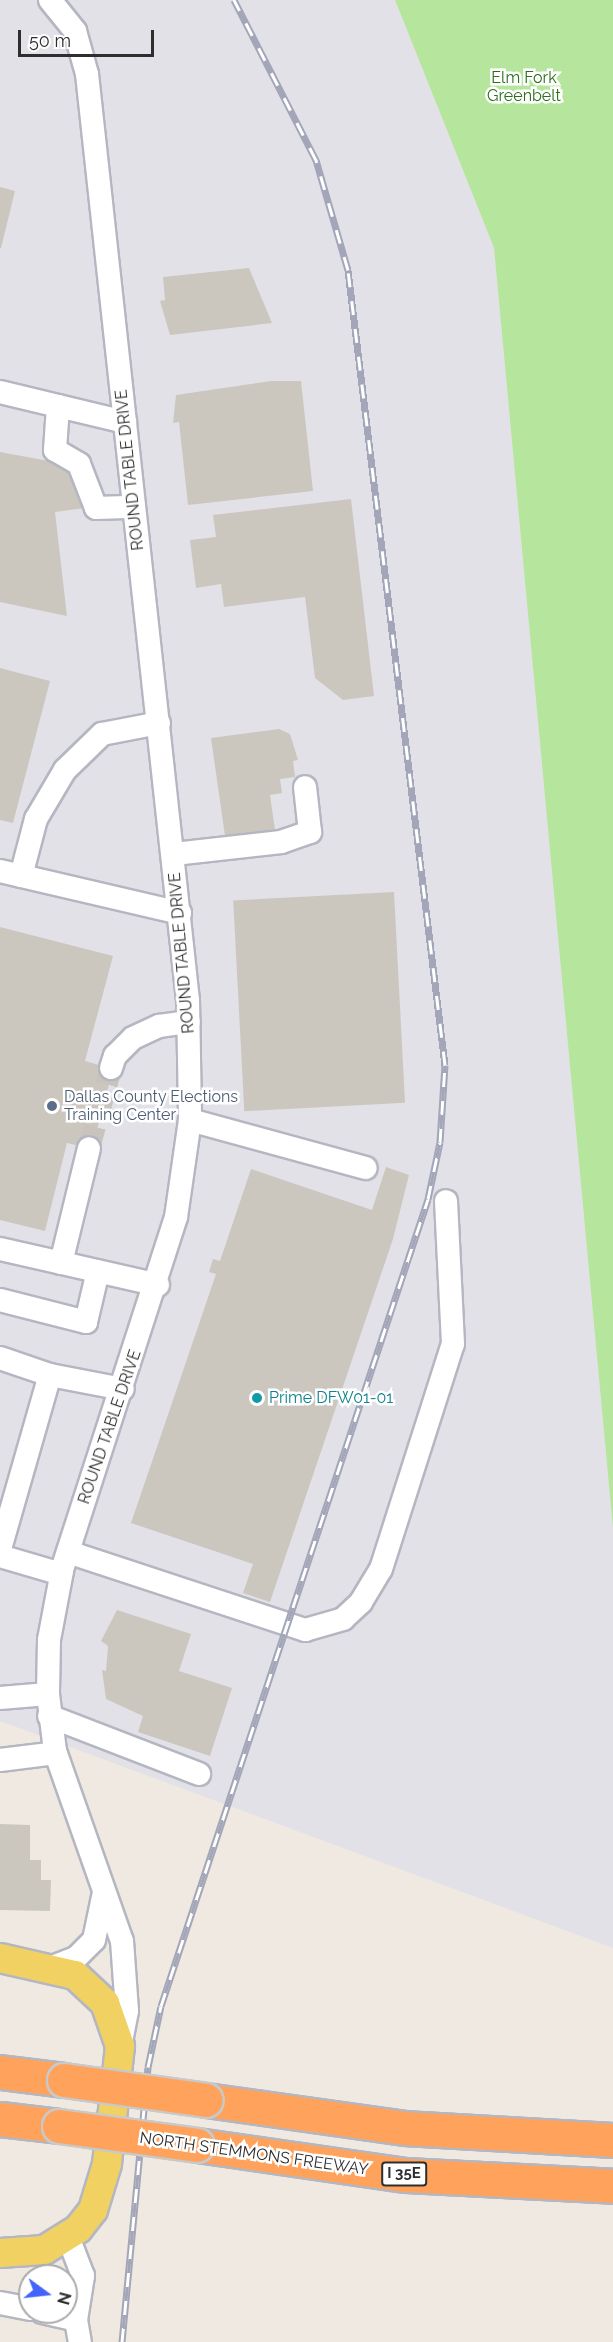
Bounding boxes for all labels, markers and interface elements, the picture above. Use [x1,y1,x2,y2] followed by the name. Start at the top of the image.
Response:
[21,18,158,56] scale bar
[29,30,71,51] text: 50 m
[487,68,561,106] park label: Elm Fork Greenbelt
[112,388,148,552] street label: ROUND TABLE DRIVE
[165,871,199,1035] street label: ROUND TABLE DRIVE
[64,1087,238,1125] place label: Dallas County Elections Training Center
[45,1099,59,1113] marker: Dallas County Elections Training Center
[75,1347,145,1507] street label: ROUND TABLE DRIVE
[269,1388,393,1408] place label: Prime DFW01-01
[250,1391,264,1405] marker: Prime DFW01-01
[138,2128,370,2180] street label: NORTH STEMMONS FREEWAY
[380,2162,428,2186] road number: I 35E
[18,2264,78,2324] north arrow
[53,2290,75,2307] text: N

